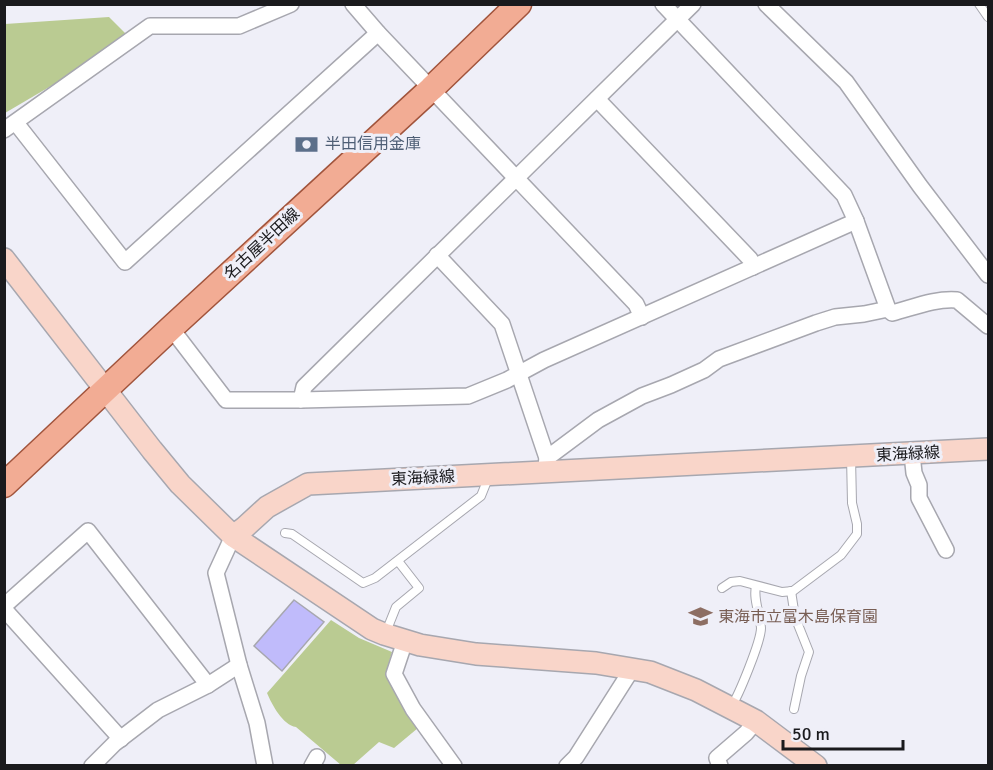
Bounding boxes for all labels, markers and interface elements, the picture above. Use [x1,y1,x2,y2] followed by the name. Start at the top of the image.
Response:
[294,131,320,157] bank icon: 半田信用金庫
[325,134,421,154] place label: 半田信用金庫
[220,204,304,284] street label: 名古屋半田線
[876,442,940,466] street label: 東海緑線
[391,466,455,490] street label: 東海緑線
[687,604,713,630] school or university icon: 東海市立富木島保育園
[718,607,878,627] place label: 東海市立富木島保育園
[783,713,903,751] scale bar
[792,723,830,745] text: 50 m

